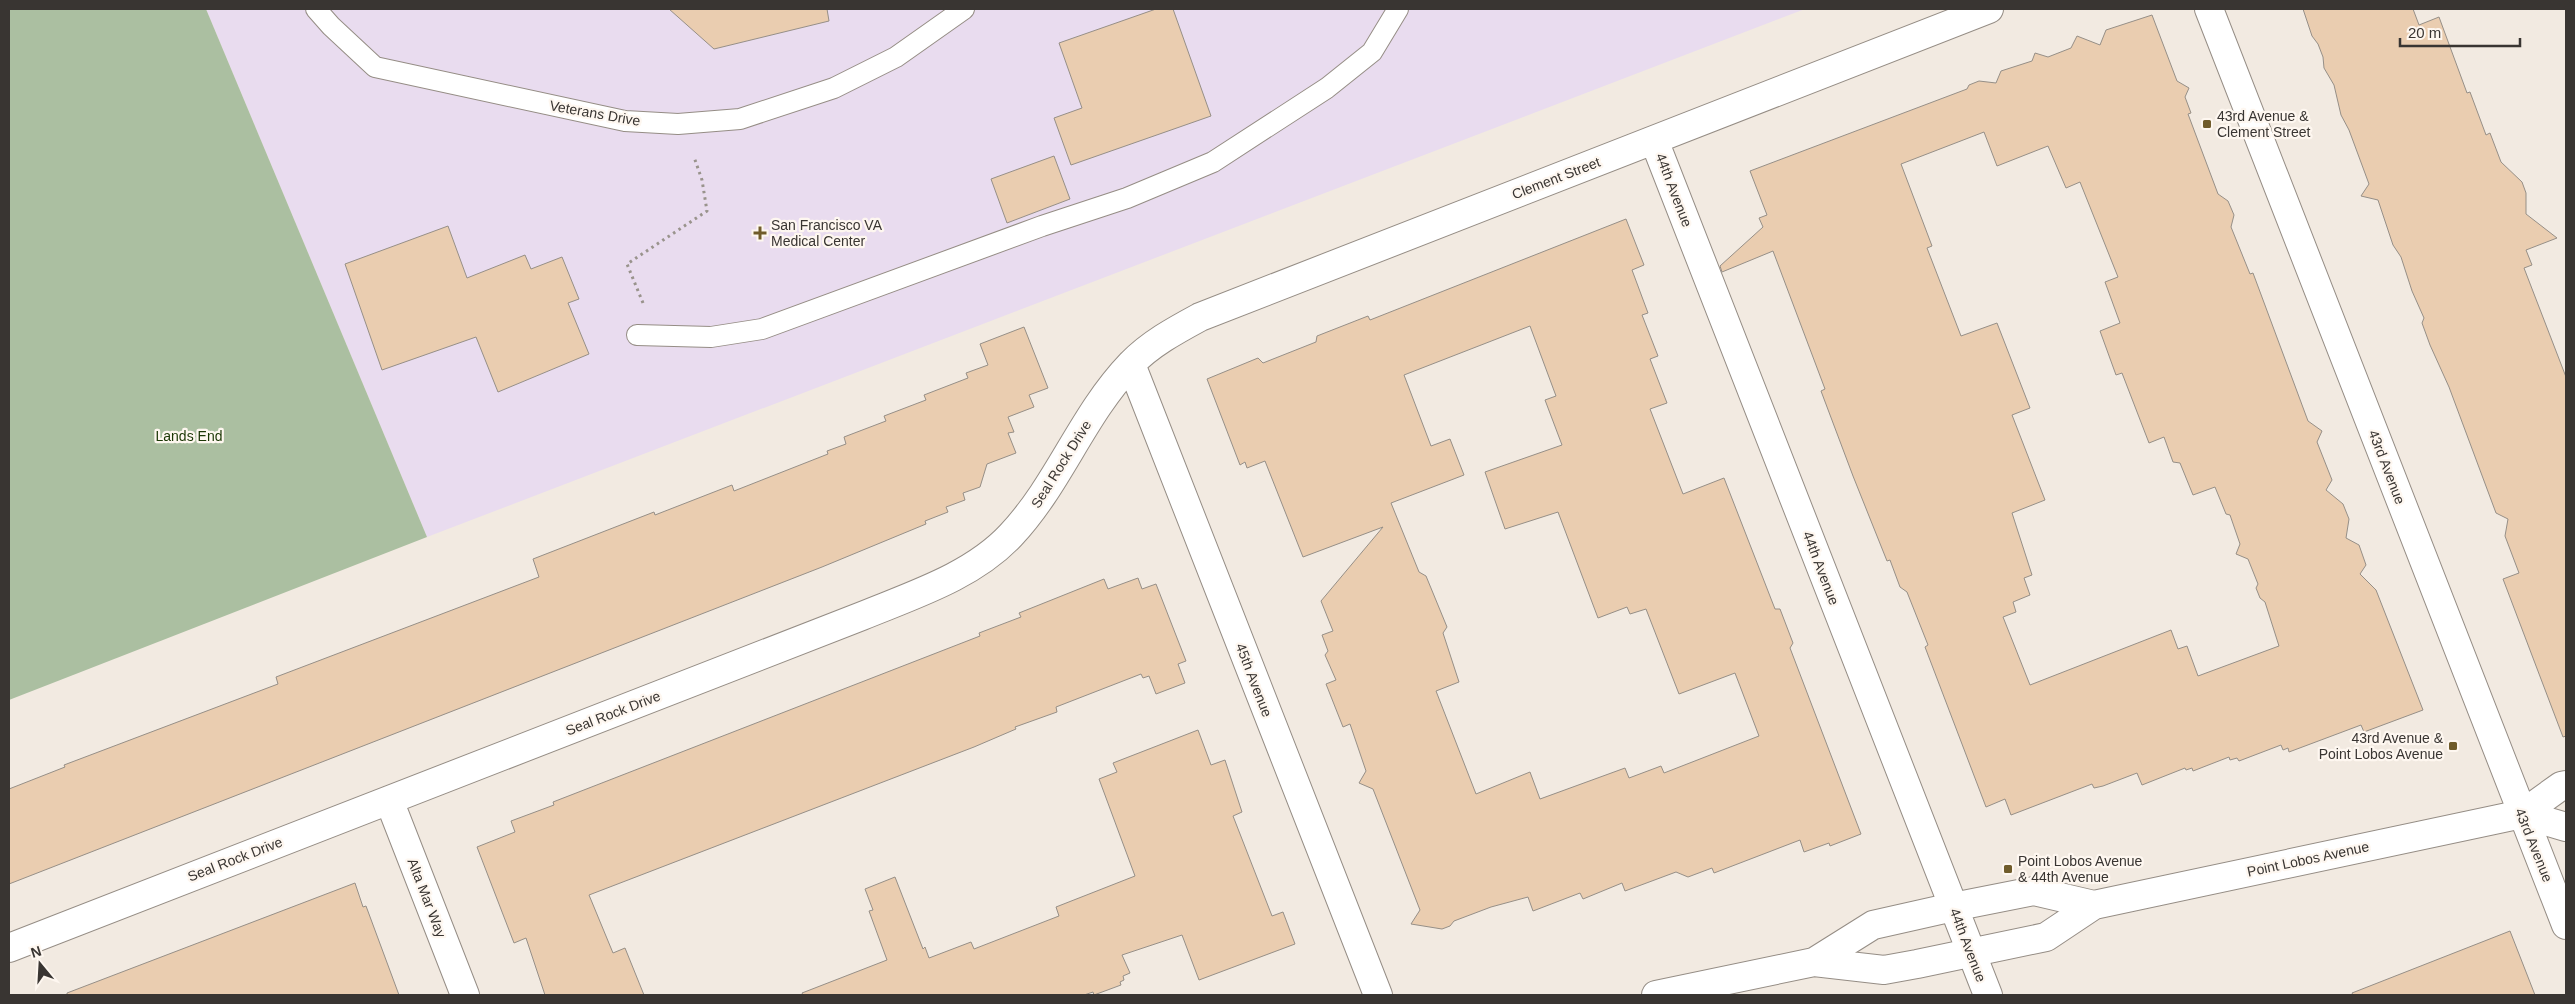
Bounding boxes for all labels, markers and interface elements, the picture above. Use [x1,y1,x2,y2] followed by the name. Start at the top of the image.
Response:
[2400,15,2520,47] scale bar
[2408,24,2441,41] text: 20 m
[548,97,642,129] street label: Veterans Drive
[2217,108,2310,140] place label: 43rd Avenue & Clement Street
[2201,118,2213,130] marker: 43rd Avenue & Clement Street
[1653,151,1695,229] street label: 44th Avenue
[1510,154,1603,202] street label: Clement Street
[771,217,883,249] place label: San Francisco VA Medical Center
[753,226,767,240] marker: San Francisco VA Medical Center
[1028,417,1094,511] street label: Seal Rock Drive
[156,428,222,444] park label: Lands End
[2365,428,2409,507] street label: 43rd Avenue
[1800,529,1842,607] street label: 44th Avenue
[1233,641,1275,719] street label: 45th Avenue
[563,687,663,738] street label: Seal Rock Drive
[2319,730,2444,762] place label: 43rd Avenue & Point Lobos Avenue
[2447,740,2459,752] marker: 43rd Avenue & Point Lobos Avenue
[2512,806,2556,885] street label: 43rd Avenue
[185,833,285,884] street label: Seal Rock Drive
[2246,838,2371,880] street label: Point Lobos Avenue
[2018,853,2143,885] place label: Point Lobos Avenue & 44th Avenue
[405,856,449,940] street label: Alta Mar Way
[2002,863,2014,875] marker: Point Lobos Avenue & 44th Avenue
[1947,906,1989,984] street label: 44th Avenue
[15,939,65,989] north arrow
[29,942,43,961] text: N

